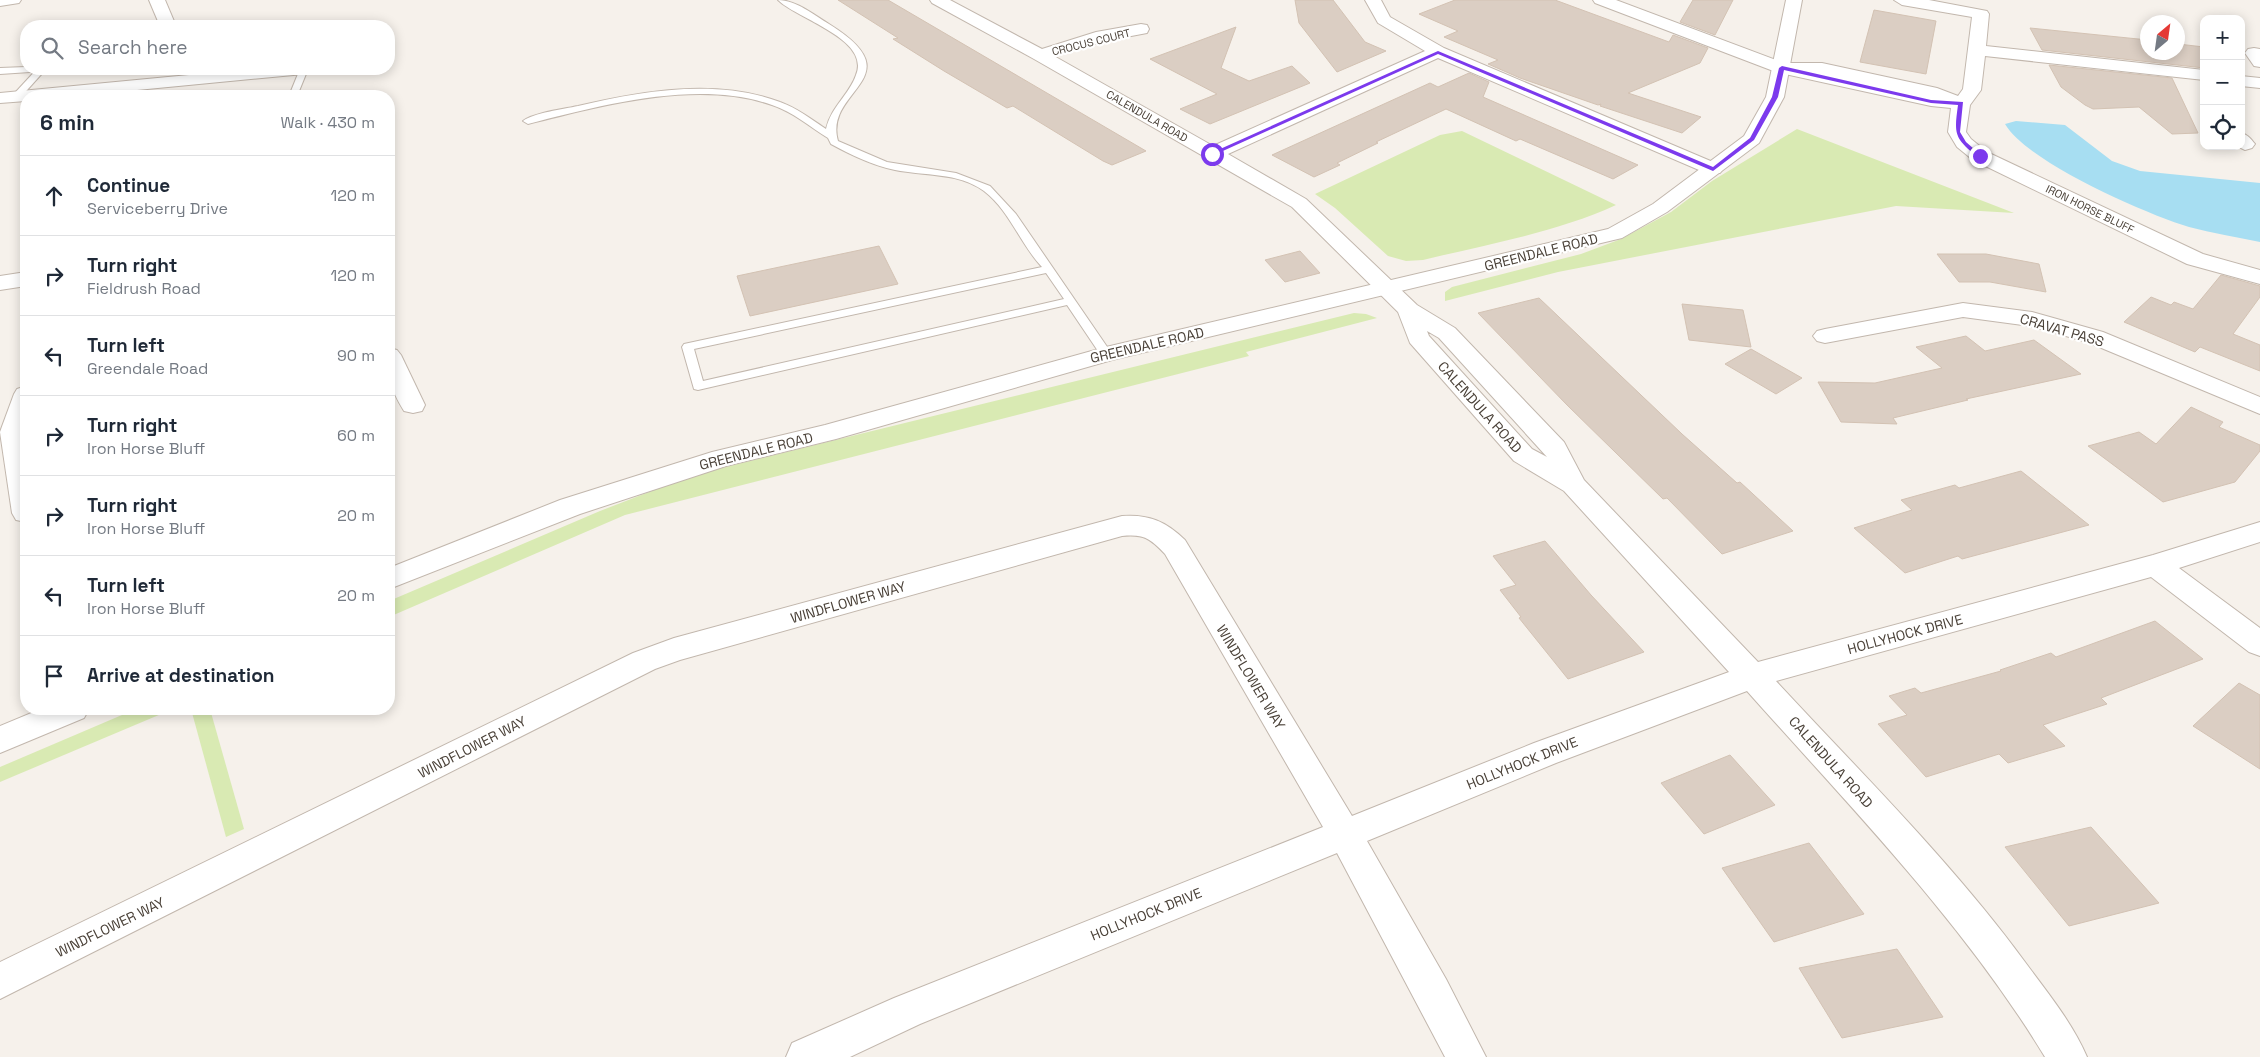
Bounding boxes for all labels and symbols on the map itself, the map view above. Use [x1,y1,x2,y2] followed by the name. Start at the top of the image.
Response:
[2140,15,2185,60] north arrow
[1050,25,1132,59] street label: CROCUS COURT
[1104,87,1190,145] street label: CALENDULA ROAD
[1201,143,1224,166] route start
[1969,145,1992,168] route end
[2043,182,2137,237] street label: IRON HORSE BLUFF
[1482,229,1600,275] street label: GREENDALE ROAD
[2018,309,2106,351] street label: CRAVAT PASS
[1088,323,1206,367] street label: GREENDALE ROAD
[1434,357,1526,457] street label: CALENDULA ROAD
[697,428,815,474] street label: GREENDALE ROAD
[788,577,908,627] street label: WINDFLOWER WAY
[1845,610,1965,658] street label: HOLLYHOCK DRIVE
[1213,621,1290,733] street label: WINDFLOWER WAY
[415,712,530,782] street label: WINDFLOWER WAY
[1785,712,1877,812] street label: CALENDULA ROAD
[1464,732,1580,794] street label: HOLLYHOCK DRIVE
[1088,883,1204,945] street label: HOLLYHOCK DRIVE
[53,893,168,961] street label: WINDFLOWER WAY

